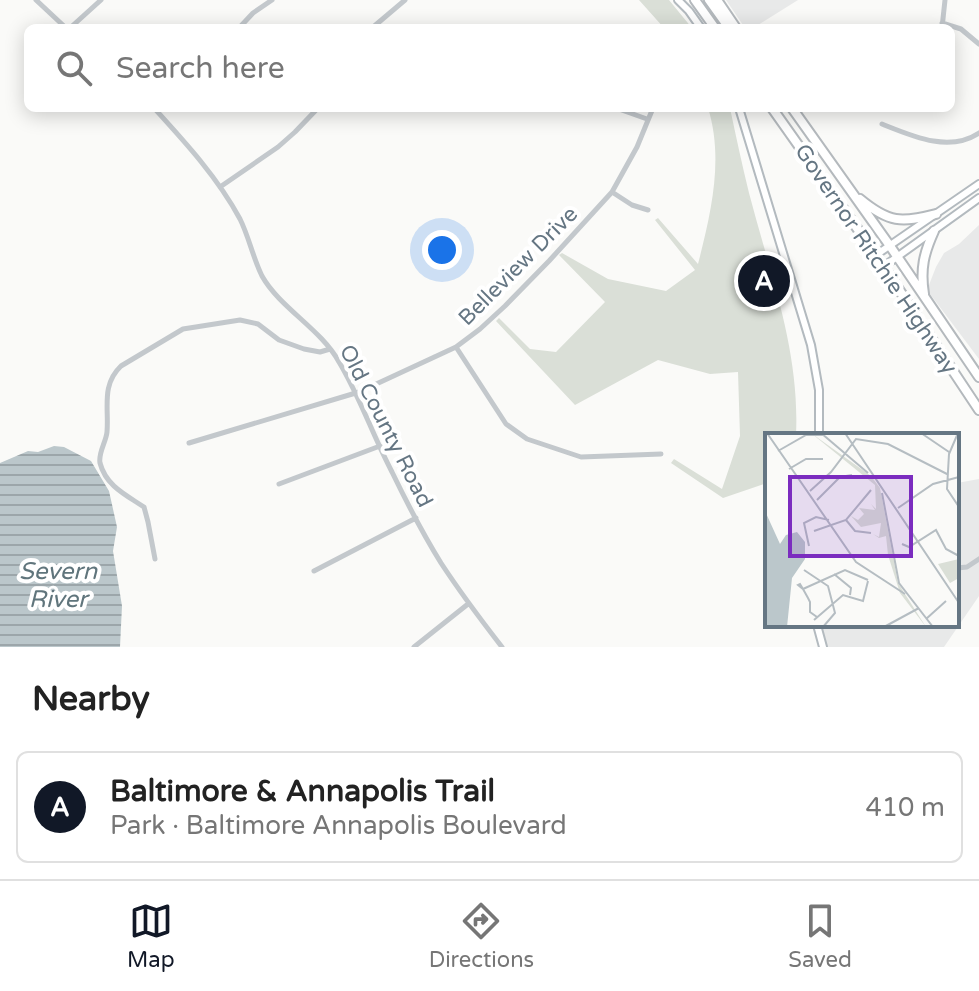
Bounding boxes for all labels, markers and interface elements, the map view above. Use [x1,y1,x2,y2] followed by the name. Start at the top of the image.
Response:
[24,24,955,112] search box
[52,46,96,90] icon: search
[116,50,285,87] text: Search here
[789,139,963,379] street label: Governor Ritchie Highway
[453,201,583,331] street label: Belleview Drive
[422,230,462,270] your location
[738,251,790,311] pin: A
[334,340,438,512] street label: Old County Road
[765,433,959,627] inset map
[19,557,98,614] water label: Severn River
[32,679,150,720] text: Nearby
[110,773,495,810] text: Baltimore & Annapolis Trail
[50,792,70,823] text: A
[865,792,945,823] text: 410 m
[110,810,567,841] text: Park · Baltimore Annapolis Boulevard
[127,899,175,973] tab: Map
[429,899,534,973] tab: Directions
[788,899,852,973] tab: Saved

